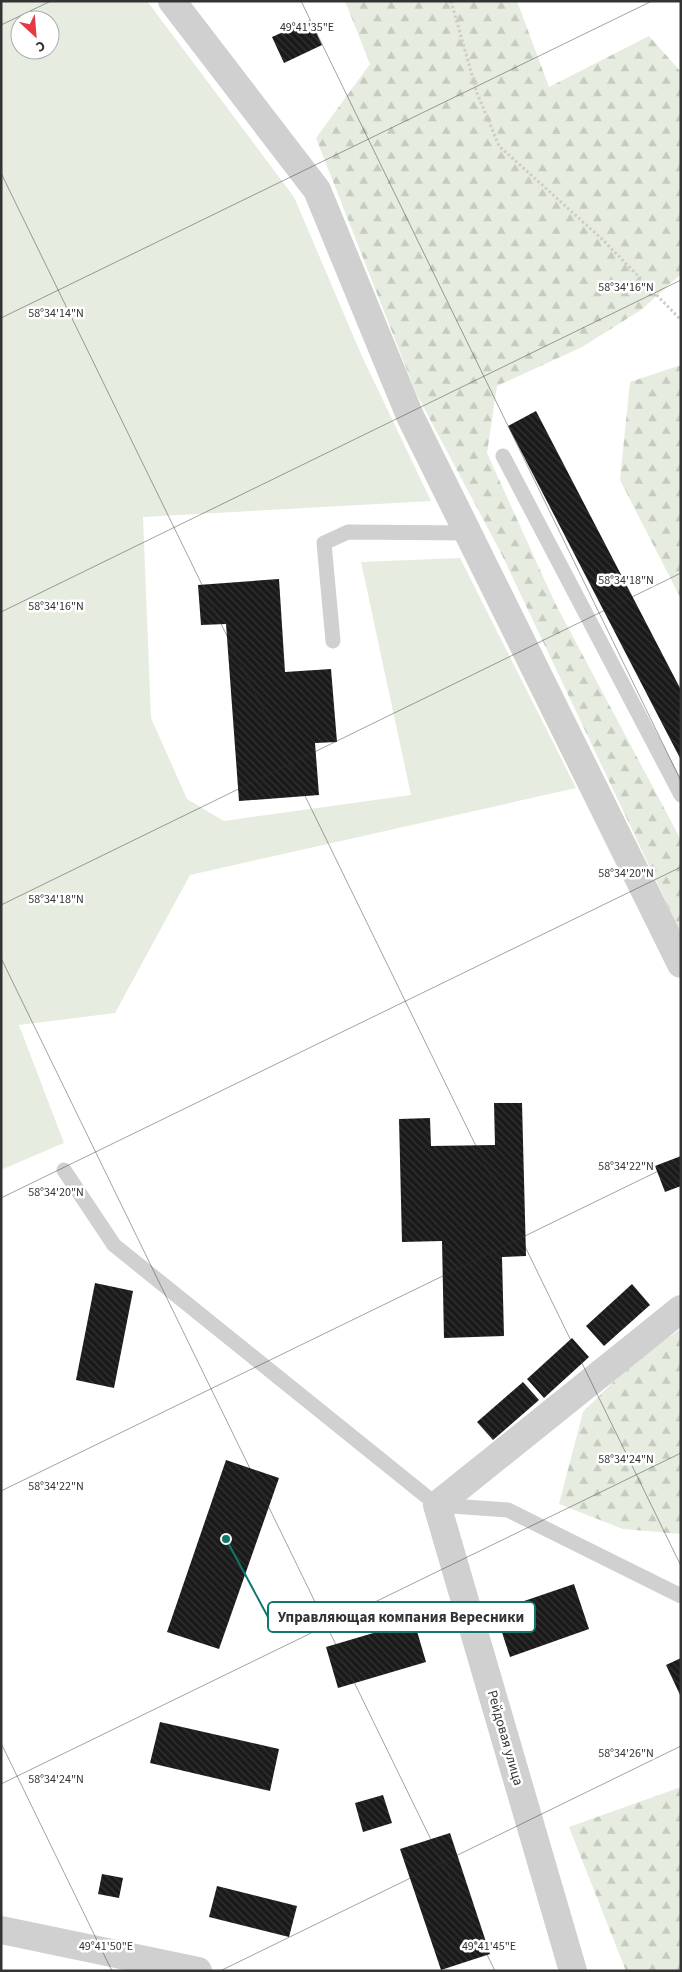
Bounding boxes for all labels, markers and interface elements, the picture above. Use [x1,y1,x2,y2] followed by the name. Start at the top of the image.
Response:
[10,10,60,60] north arrow
[280,19,334,36] text: 49°41'35"E
[32,35,48,57] text: С
[598,279,654,296] text: 58°34'16"N
[28,305,84,322] text: 58°34'14"N
[598,572,654,589] text: 58°34'18"N
[28,598,84,615] text: 58°34'16"N
[598,865,654,882] text: 58°34'20"N
[28,891,84,908] text: 58°34'18"N
[598,1158,654,1175] text: 58°34'22"N
[28,1184,84,1201] text: 58°34'20"N
[598,1451,654,1468] text: 58°34'24"N
[28,1478,84,1495] text: 58°34'22"N
[268,1602,535,1632] callout: Управляющая компания Вересники
[278,1607,524,1628] text: Управляющая компания Вересники
[482,1688,528,1788] street label: Рейдовая улица
[598,1745,654,1762] text: 58°34'26"N
[28,1771,84,1788] text: 58°34'24"N
[79,1938,133,1955] text: 49°41'50"E
[462,1938,516,1955] text: 49°41'45"E

